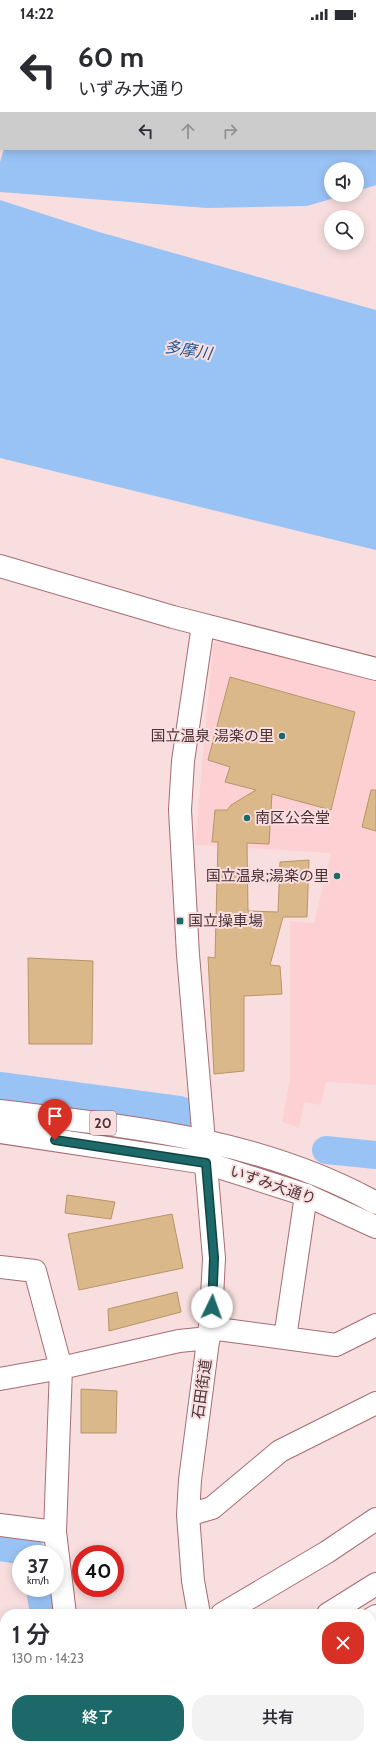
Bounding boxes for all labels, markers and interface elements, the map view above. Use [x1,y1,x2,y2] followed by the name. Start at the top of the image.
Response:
[20,5,54,23] text: 14:22
[78,40,144,74] text: 60 m
[12,44,64,96] icon: left
[78,78,186,100] text: いずみ大通り
[135,120,157,142] icon: left
[177,120,199,142] icon: ahead
[219,120,241,142] icon: right
[324,162,364,250] map controls
[324,162,364,202] button: sound
[324,210,364,250] button: search
[163,337,215,363] water label: 多摩川
[151,727,274,745] place label: 国立温泉 湯楽の里
[277,731,287,741] marker: 国立温泉 湯楽の里
[255,809,330,827] place label: 南区公会堂
[242,813,252,823] marker: 南区公会堂
[206,867,329,885] place label: 国立温泉;湯楽の里
[332,871,342,881] marker: 国立温泉;湯楽の里
[188,912,263,930] place label: 国立操車場
[175,916,185,926] marker: 国立操車場
[38,1099,72,1140] pin
[44,1105,66,1127] icon: arrive
[90,1111,116,1135] road number: 20
[228,1162,318,1208] street label: いずみ大通り
[191,1286,233,1328] position arrow
[189,1358,215,1420] street label: 石田街道
[72,1545,124,1597] speed limit sign: 40
[28,1554,48,1578] text: 37
[27,1574,49,1587] text: km/h
[12,1620,50,1649] text: 1 分
[322,1622,364,1664] button: close
[12,1650,84,1666] text: 130 m · 14:23
[12,1695,184,1741] button: 終了
[192,1695,364,1741] button: 共有

